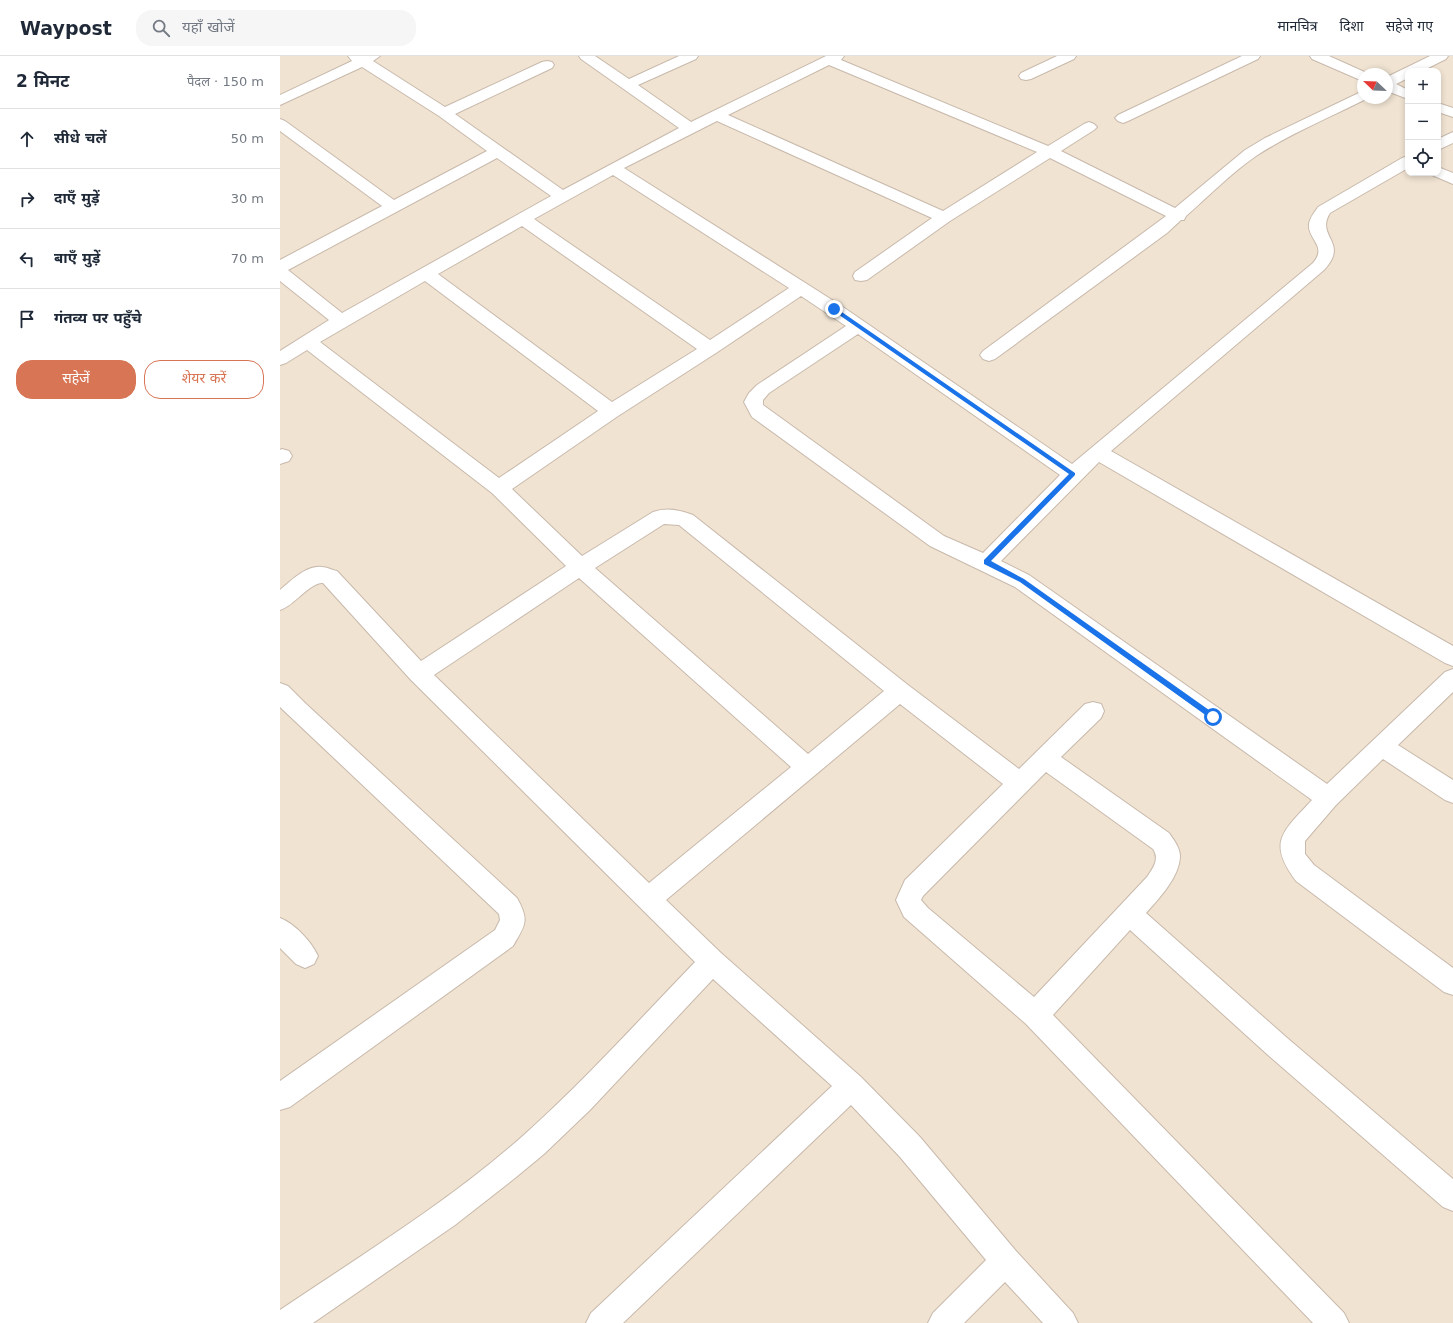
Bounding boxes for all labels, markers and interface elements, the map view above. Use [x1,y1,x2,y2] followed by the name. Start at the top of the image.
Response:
[136,10,416,46] search box
[20,17,112,39] text: Waypost
[150,17,172,39] icon: search
[182,18,235,36] text: यहाँ खोजें
[1277,18,1317,34] text: मानचित्र
[1339,18,1364,34] text: दिशा
[1386,18,1433,34] text: सहेजे गए
[1357,68,1393,104] north arrow
[1405,68,1441,176] map controls
[1405,68,1441,104] button: +
[16,71,69,91] text: 2 मिनट
[187,74,264,89] text: पैदल · 150 m
[1405,104,1441,140] button: −
[16,128,38,150] icon: ahead
[54,129,107,147] text: सीधे चलें
[231,131,264,146] text: 50 m
[1405,140,1441,176] button: locate
[16,188,38,210] icon: right
[54,189,100,207] text: दाएँ मुड़ें
[231,191,264,206] text: 30 m
[16,248,38,270] icon: left
[54,249,100,267] text: बाएँ मुड़ें
[231,251,264,266] text: 70 m
[825,300,843,318] route end
[16,308,38,330] icon: arrive
[54,309,142,327] text: गंतव्य पर पहुँचे
[16,360,136,399] button: सहेजें
[144,360,264,399] button: शेयर करें
[1204,708,1222,726] route start

